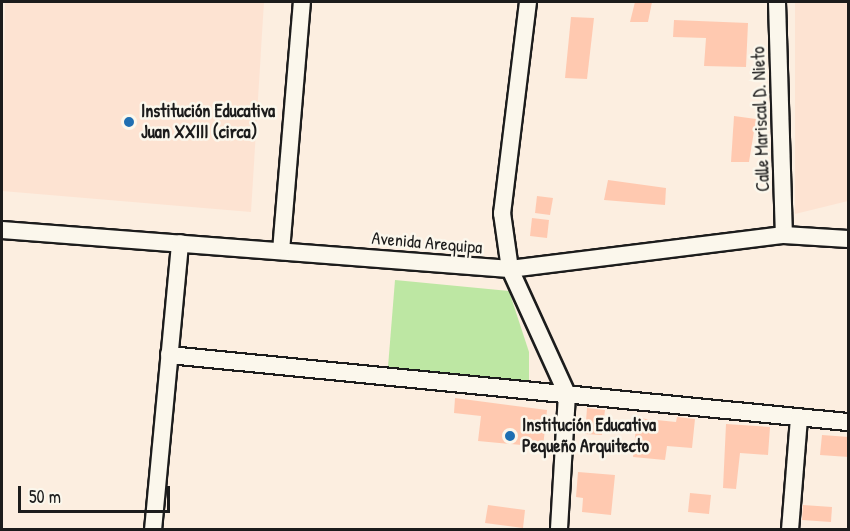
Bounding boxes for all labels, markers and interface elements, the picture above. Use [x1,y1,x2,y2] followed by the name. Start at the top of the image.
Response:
[748,46,774,192] street label: Calle Mariscal D. Nieto
[141,101,275,144] place label: Institución Educativa Juan XXIII (circa)
[122,115,136,129] marker: Institución Educativa Juan XXIII (circa)
[371,227,483,259] street label: Avenida Arequipa
[522,415,656,458] place label: Institución Educativa Pequeño Arquitecto
[503,429,517,443] marker: Institución Educativa Pequeño Arquitecto
[21,474,172,512] scale bar
[29,484,61,509] text: 50 m

